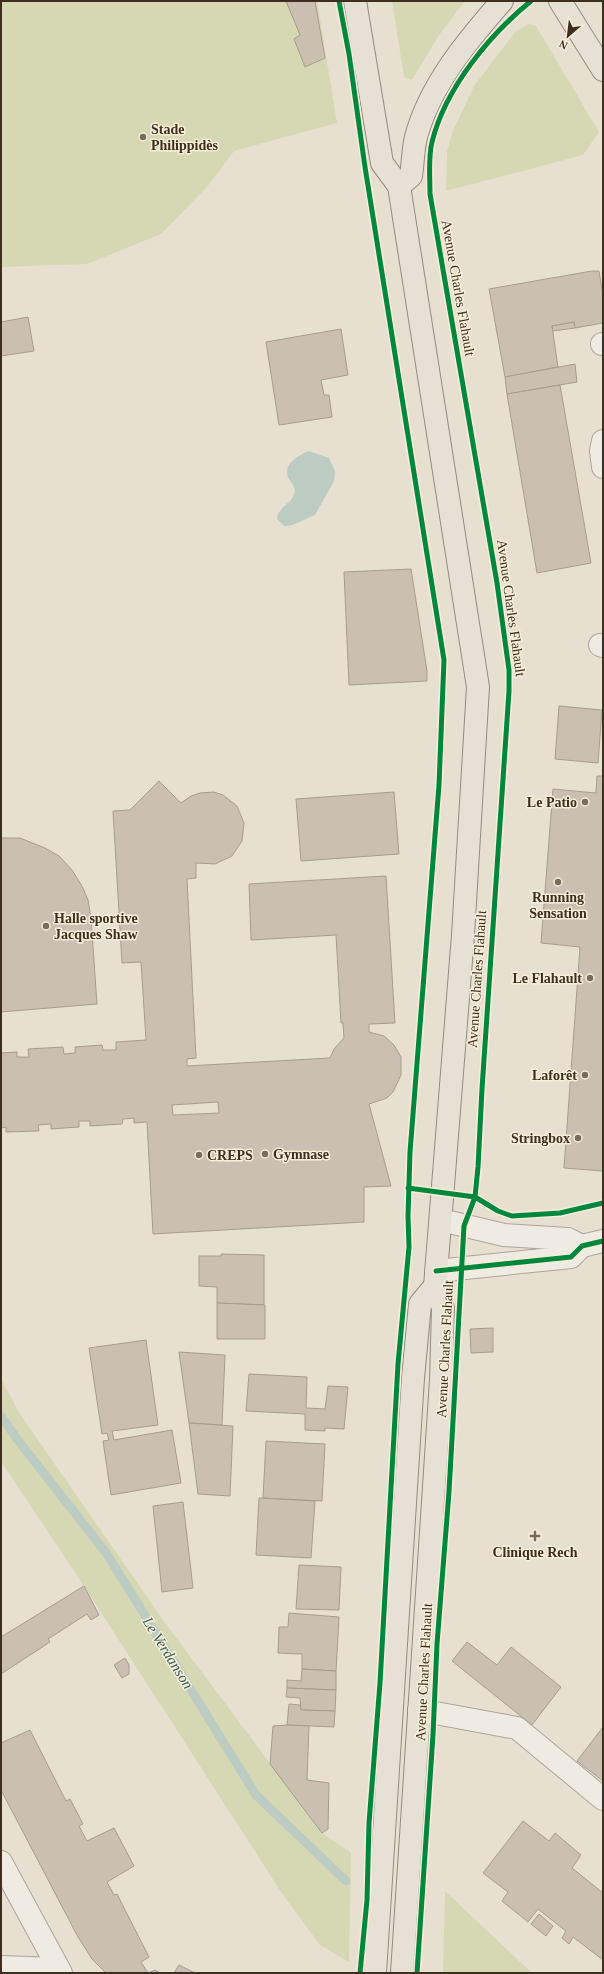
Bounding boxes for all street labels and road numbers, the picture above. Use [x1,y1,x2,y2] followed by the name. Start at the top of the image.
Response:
[439,219,477,357] street label: Avenue Charles Flahault
[494,539,528,678] street label: Avenue Charles Flahault
[465,909,489,1048] street label: Avenue Charles Flahault
[434,1280,456,1418] street label: Avenue Charles Flahault
[413,1603,435,1741] street label: Avenue Charles Flahault

